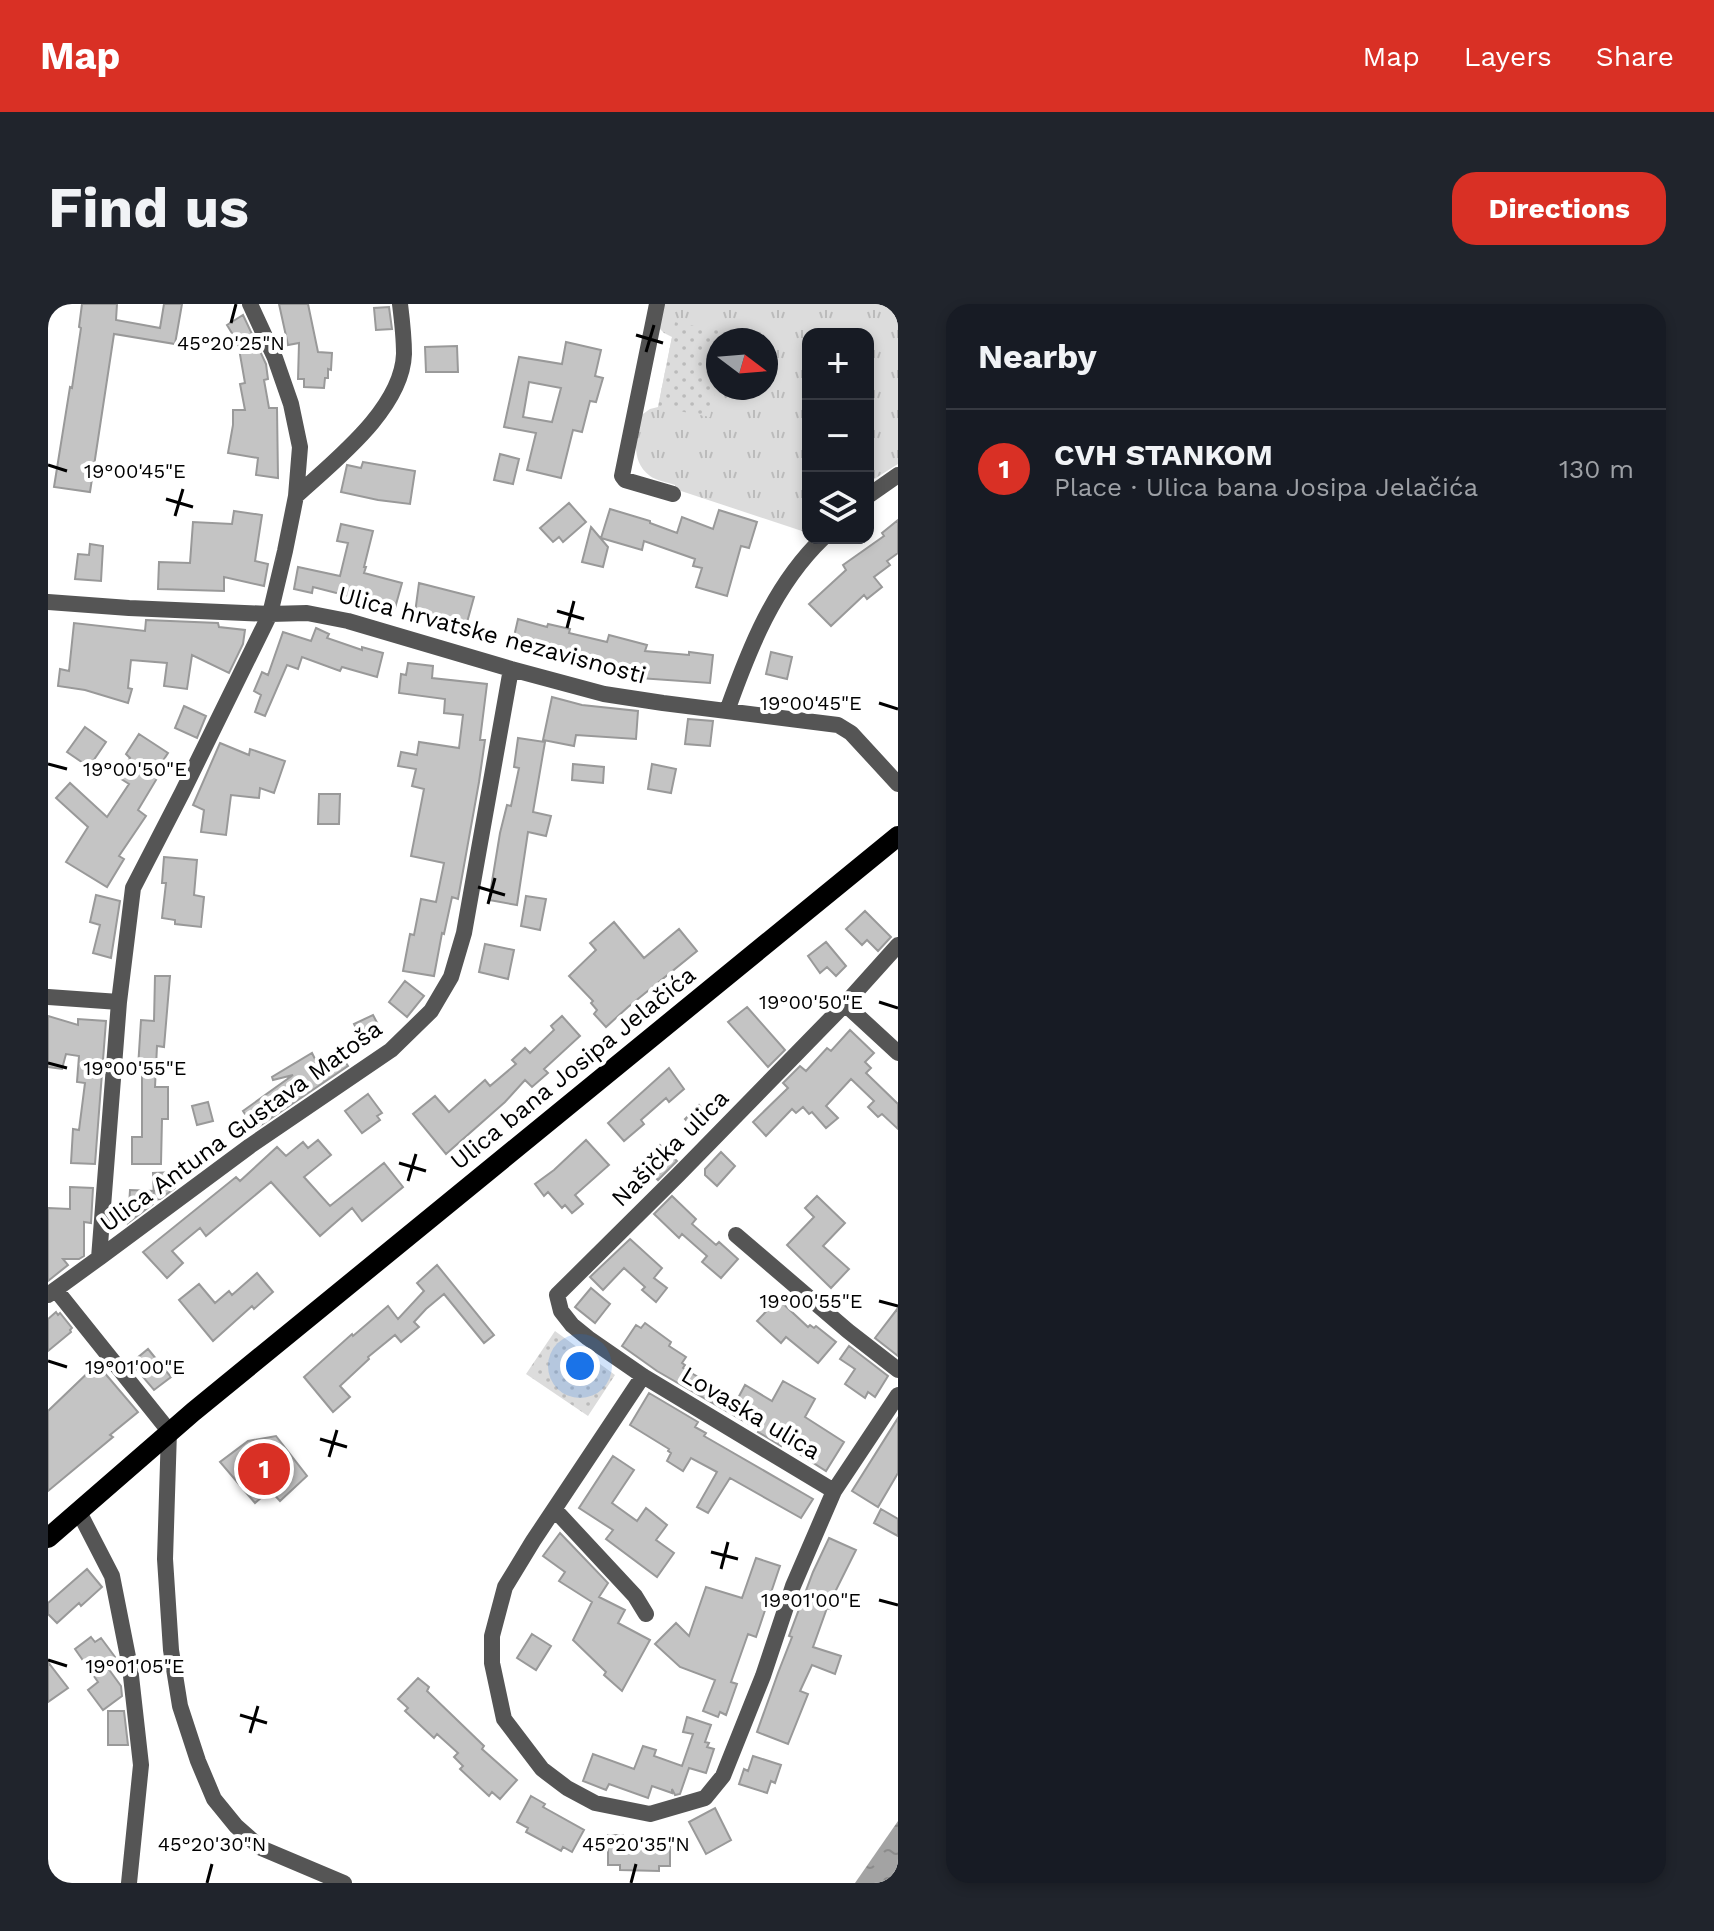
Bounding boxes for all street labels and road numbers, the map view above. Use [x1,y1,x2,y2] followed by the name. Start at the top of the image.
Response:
[335,580,649,690] street label: Ulica hrvatske nezavisnosti
[445,961,701,1175] street label: Ulica bana Josipa Jelačića
[95,1014,387,1238] street label: Ulica Antuna Gustava Matoša
[606,1084,734,1212] street label: Našička ulica
[677,1361,825,1465] street label: Lovaska ulica

